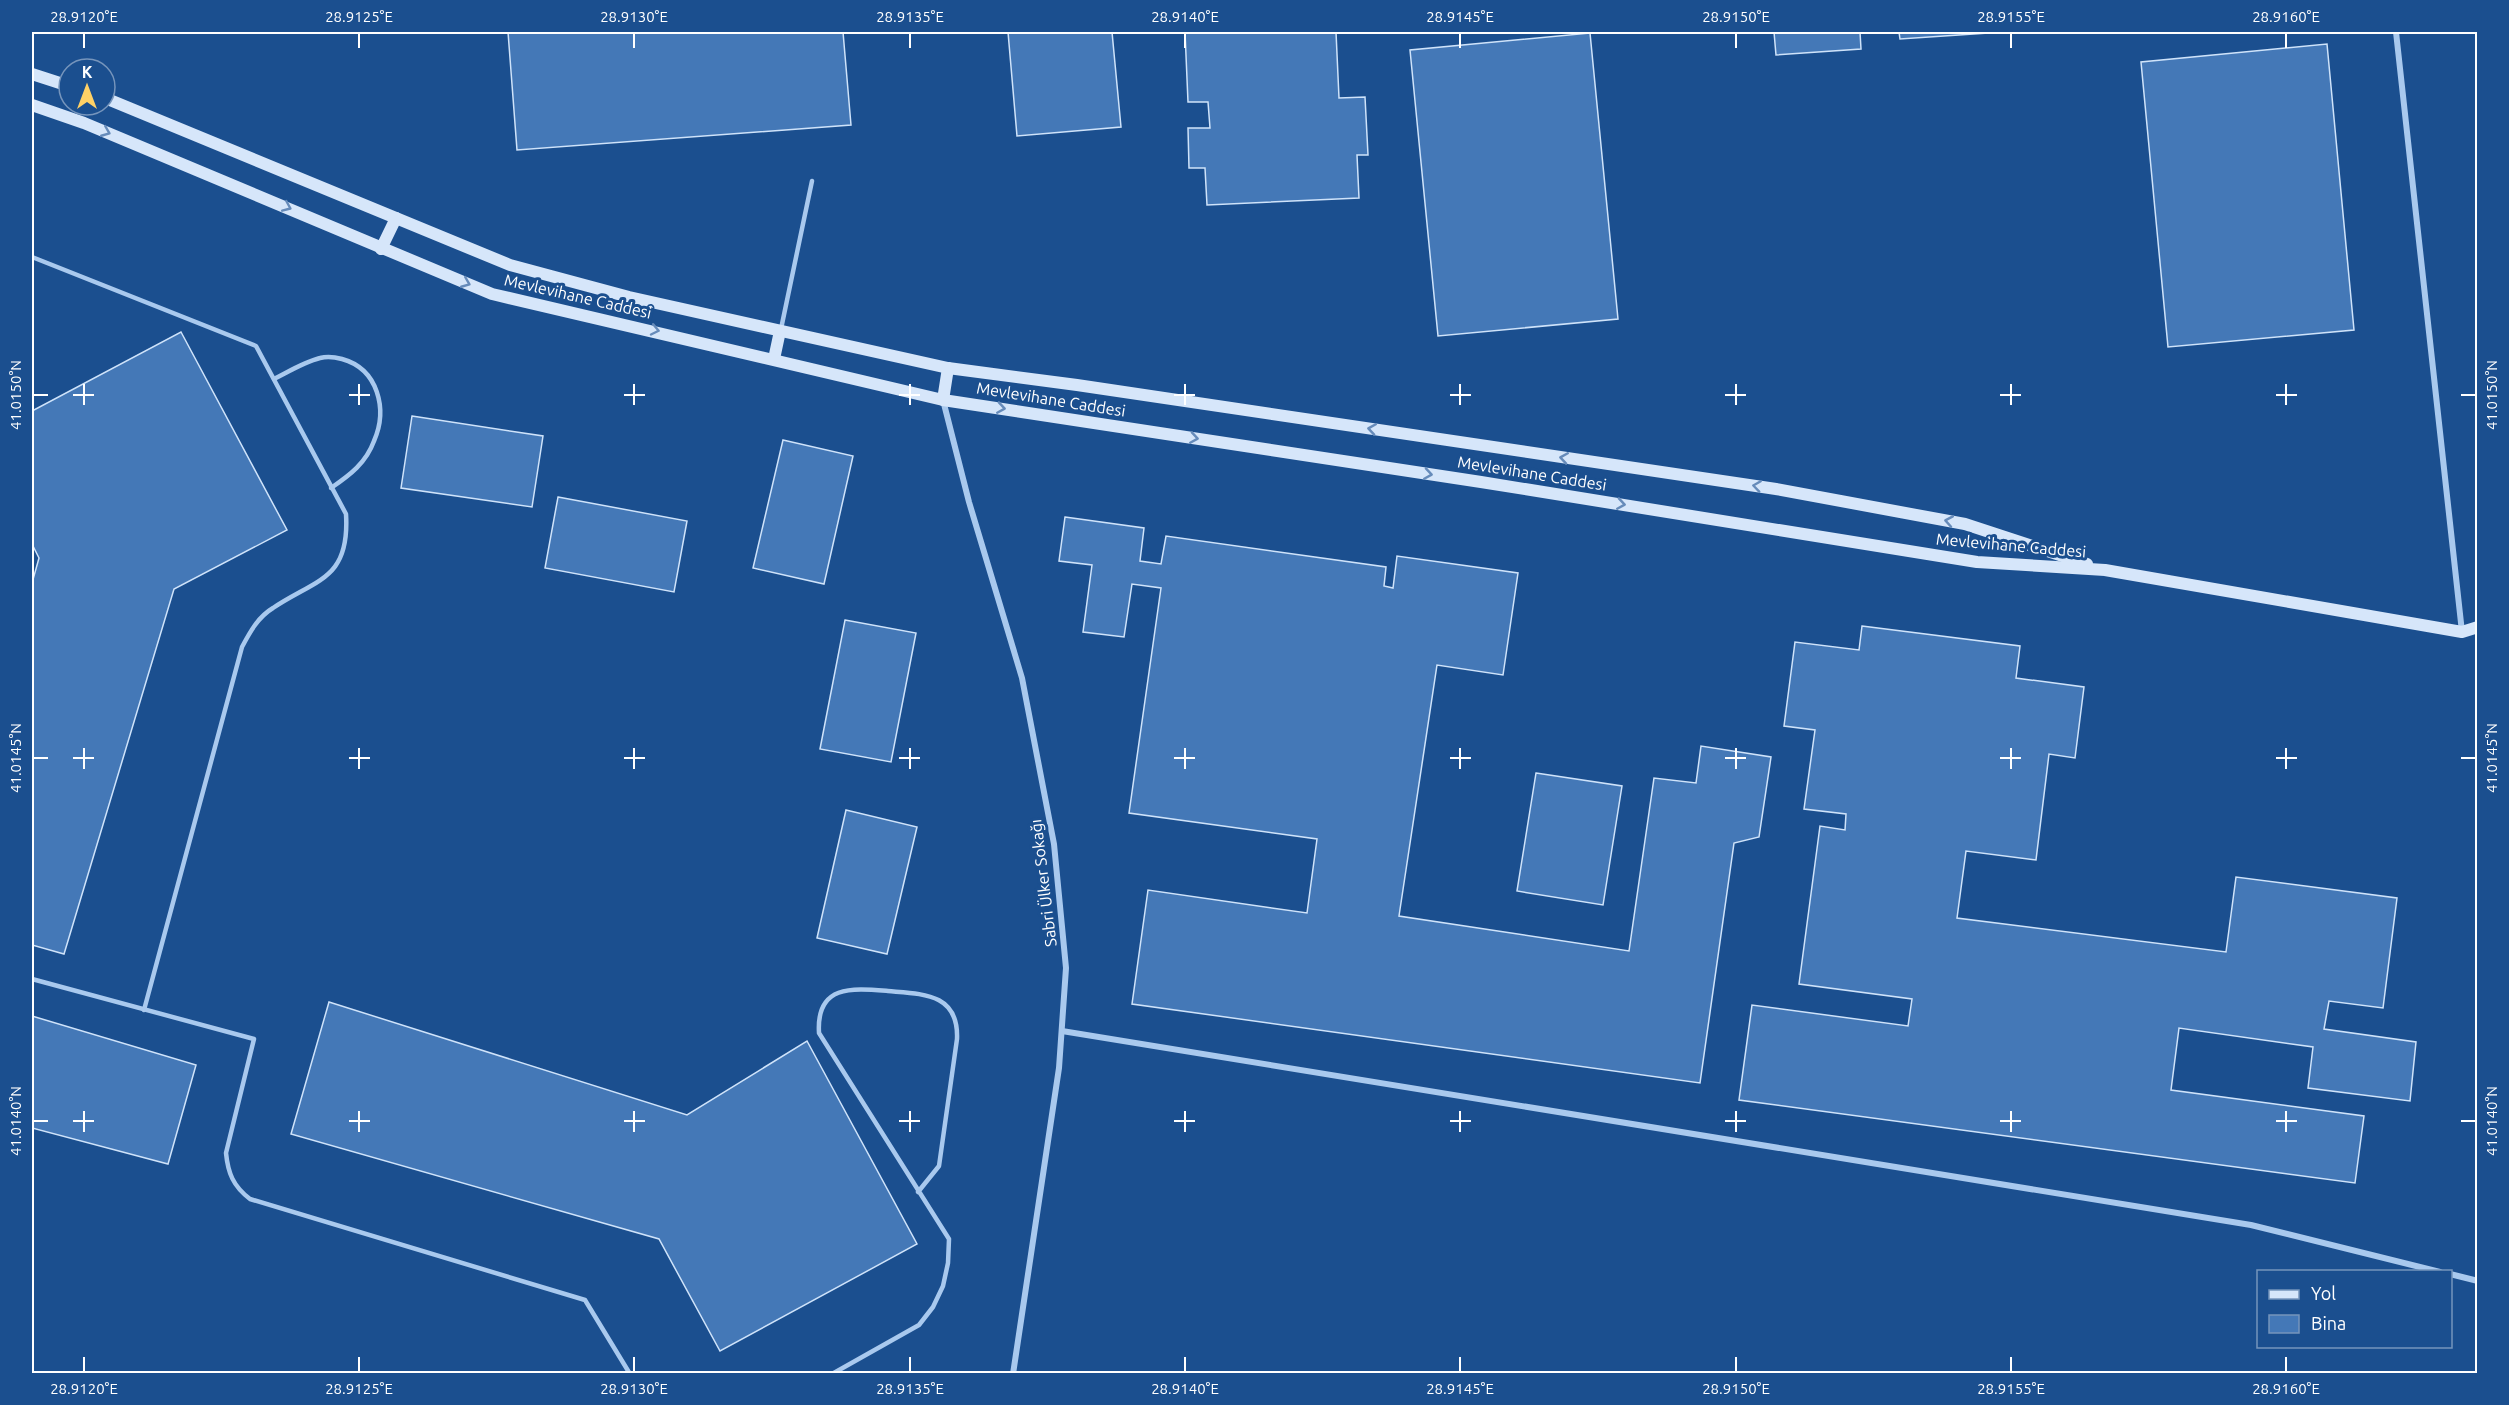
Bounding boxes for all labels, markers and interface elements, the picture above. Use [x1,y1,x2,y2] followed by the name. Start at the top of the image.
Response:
[50,8,118,25] text: 28.9120°E
[325,8,393,25] text: 28.9125°E
[600,8,668,25] text: 28.9130°E
[876,8,944,25] text: 28.9135°E
[1151,8,1219,25] text: 28.9140°E
[1426,8,1494,25] text: 28.9145°E
[1702,8,1770,25] text: 28.9150°E
[1977,8,2045,25] text: 28.9155°E
[2252,8,2320,25] text: 28.9160°E
[57,57,117,117] north arrow
[82,63,93,81] text: K
[100,125,111,137] one-way arrow
[280,200,291,212] one-way arrow
[503,270,653,322] street label: Mevlevihane Caddesi
[460,276,471,288] one-way arrow
[650,323,660,336] one-way arrow
[7,360,24,430] text: 41.0150°N
[2483,360,2500,430] text: 41.0150°N
[975,378,1127,420] street label: Mevlevihane Caddesi
[996,402,1006,414] one-way arrow
[1367,424,1376,436] one-way arrow
[1188,431,1198,444] one-way arrow
[1456,452,1608,494] street label: Mevlevihane Caddesi
[1560,453,1569,465] one-way arrow
[1423,467,1433,479] one-way arrow
[1753,481,1762,493] one-way arrow
[1616,498,1625,510] one-way arrow
[1945,515,1955,528] one-way arrow
[1935,529,2087,561] street label: Mevlevihane Caddesi
[7,723,24,793] text: 41.0145°N
[2483,723,2500,793] text: 41.0145°N
[1026,818,1060,948] street label: Sabri Ülker Sokağı
[7,1086,24,1156] text: 41.0140°N
[2483,1086,2500,1156] text: 41.0140°N
[2257,1270,2452,1348] legend
[2311,1283,2336,1303] text: Yol
[2311,1313,2346,1333] text: Bina
[50,1380,118,1397] text: 28.9120°E
[325,1380,393,1397] text: 28.9125°E
[600,1380,668,1397] text: 28.9130°E
[876,1380,944,1397] text: 28.9135°E
[1151,1380,1219,1397] text: 28.9140°E
[1426,1380,1494,1397] text: 28.9145°E
[1702,1380,1770,1397] text: 28.9150°E
[1977,1380,2045,1397] text: 28.9155°E
[2252,1380,2320,1397] text: 28.9160°E

